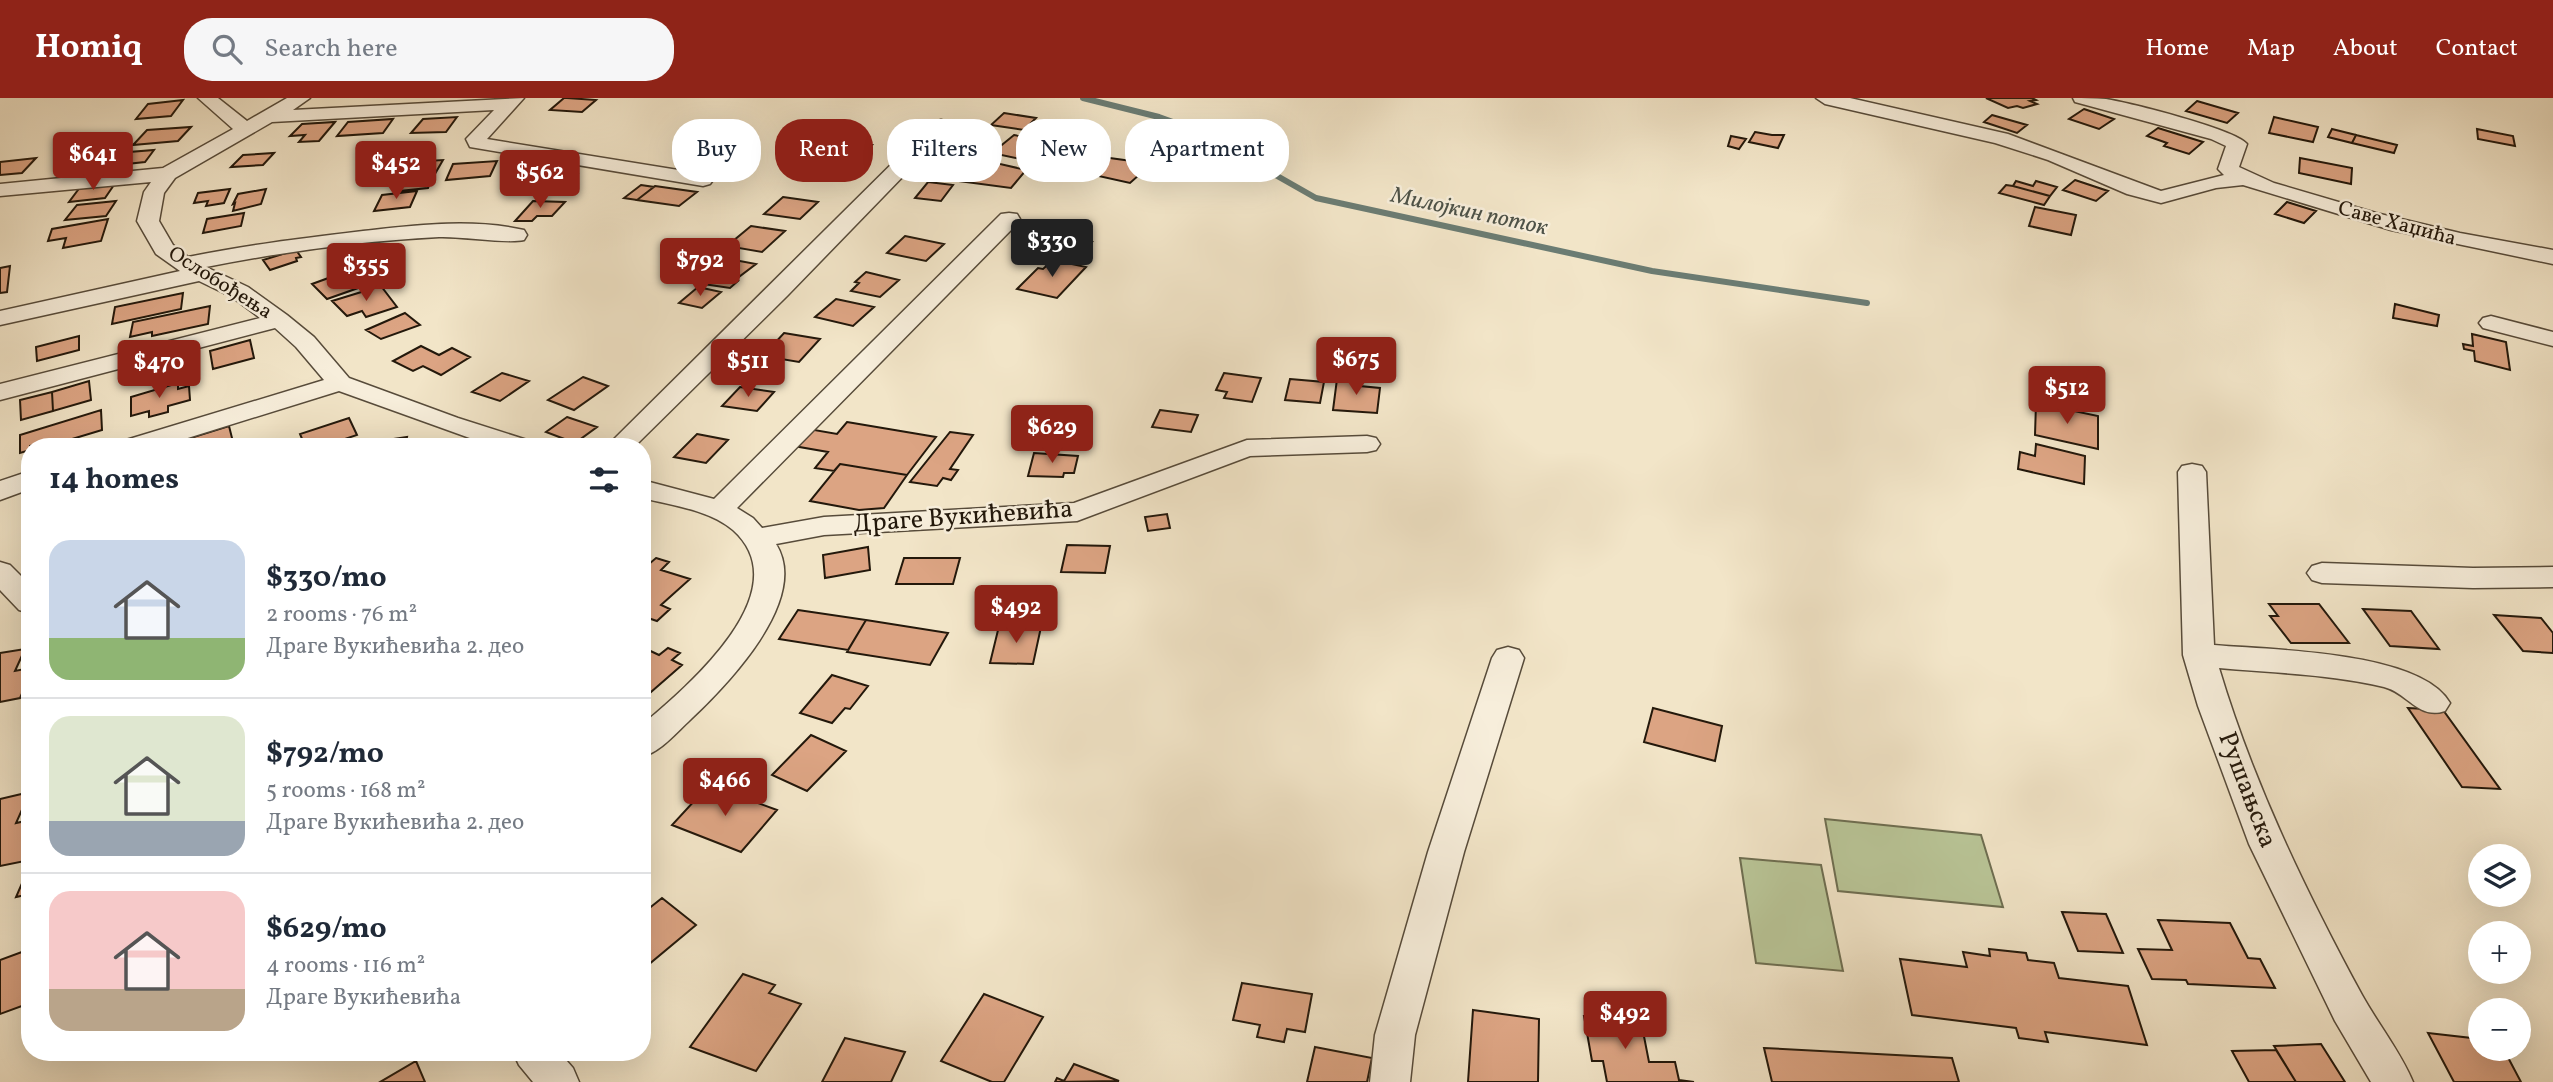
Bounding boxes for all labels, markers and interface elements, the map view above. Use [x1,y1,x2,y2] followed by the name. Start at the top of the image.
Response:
[184,18,674,81] search box
[35,26,142,72] text: Homiq
[208,30,246,68] icon: search
[264,31,397,67] text: Search here
[2145,32,2209,66] text: Home
[2247,32,2295,66] text: Map
[2333,32,2398,66] text: About
[2436,32,2518,66] text: Contact
[672,119,761,182] chip: Buy
[775,119,873,182] chip: Rent
[887,119,1002,182] chip: Filters
[1016,119,1111,182] chip: New
[1125,119,1289,182] chip: Apartment
[52,132,134,192] pin: $641
[69,139,117,171] text: $641
[355,141,437,201] pin: $452
[371,148,421,180] text: $452
[499,150,581,210] pin: $562
[516,157,564,189] text: $562
[1387,180,1551,244] water label: Милојкин поток
[2335,194,2459,254] street label: Саве Хаџића
[1011,220,1093,279] pin: $330
[1027,226,1077,258] text: $330
[659,238,741,298] pin: $792
[162,239,278,327] street label: Ослобођења
[325,244,407,303] pin: $355
[676,245,724,277] text: $792
[343,250,389,282] text: $355
[1315,338,1397,397] pin: $675
[707,340,789,399] pin: $511
[118,341,200,400] pin: $470
[1332,344,1380,376] text: $675
[727,346,769,378] text: $511
[134,347,184,379] text: $470
[2026,366,2108,426] pin: $512
[2044,373,2090,405] text: $512
[1011,406,1093,465] pin: $629
[1027,412,1077,444] text: $629
[49,459,179,501] text: 14 homes
[585,461,623,499] icon: filters
[852,491,1074,543] street label: Драге Вукићевића
[266,557,387,599] text: $330/mo
[105,568,189,652] icon: home
[975,586,1057,645] pin: $492
[991,592,1041,624] text: $492
[266,599,417,631] text: 2 rooms · 76 m²
[266,631,524,663] text: Драге Вукићевића 2. део
[2208,727,2286,853] street label: Рушањска
[266,733,384,775] text: $792/mo
[105,744,189,828] icon: home
[684,758,766,818] pin: $466
[699,765,751,797] text: $466
[266,775,425,807] text: 5 rooms · 168 m²
[266,807,524,839] text: Драге Вукићевића 2. део
[2468,844,2531,1061] map controls
[2468,844,2531,907] button: layers
[266,908,387,950] text: $629/mo
[105,919,189,1003] icon: home
[2468,921,2531,984] button: +
[266,950,425,982] text: 4 rooms · 116 m²
[266,982,461,1014] text: Драге Вукићевића
[1584,992,1666,1051] pin: $492
[1600,998,1650,1030] text: $492
[2468,998,2531,1061] button: −

